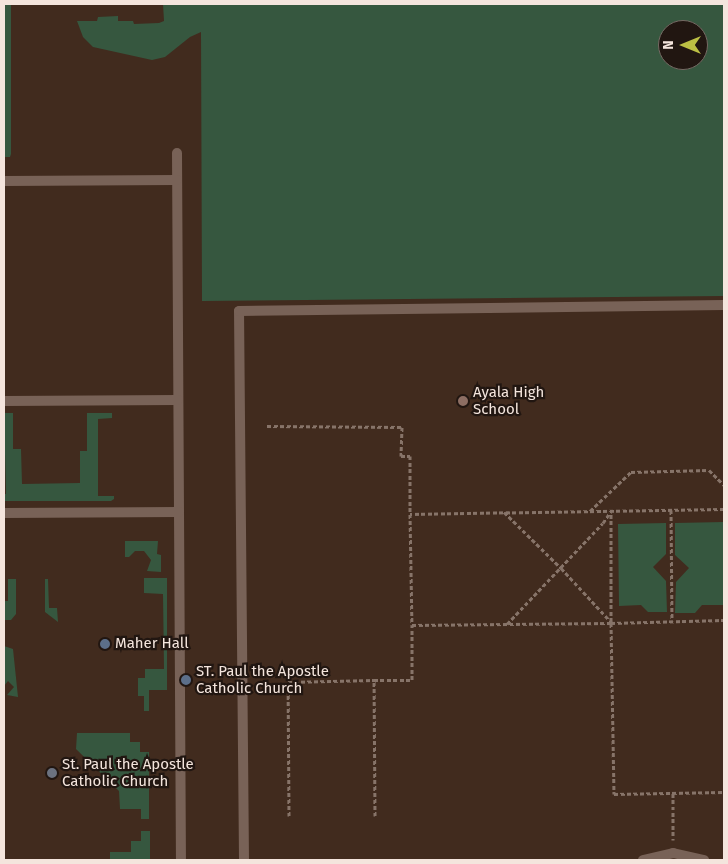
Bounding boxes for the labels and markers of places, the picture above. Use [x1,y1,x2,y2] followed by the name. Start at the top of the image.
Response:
[473,383,544,418] place label: Ayala High School
[457,395,469,407] marker: Ayala High School
[115,635,189,653] place label: Maher Hall
[99,638,111,650] marker: Maher Hall
[196,662,329,697] place label: ST. Paul the Apostle Catholic Church
[180,674,192,686] marker: ST. Paul the Apostle Catholic Church
[62,755,194,790] place label: St. Paul the Apostle Catholic Church
[46,767,58,779] marker: St. Paul the Apostle Catholic Church

